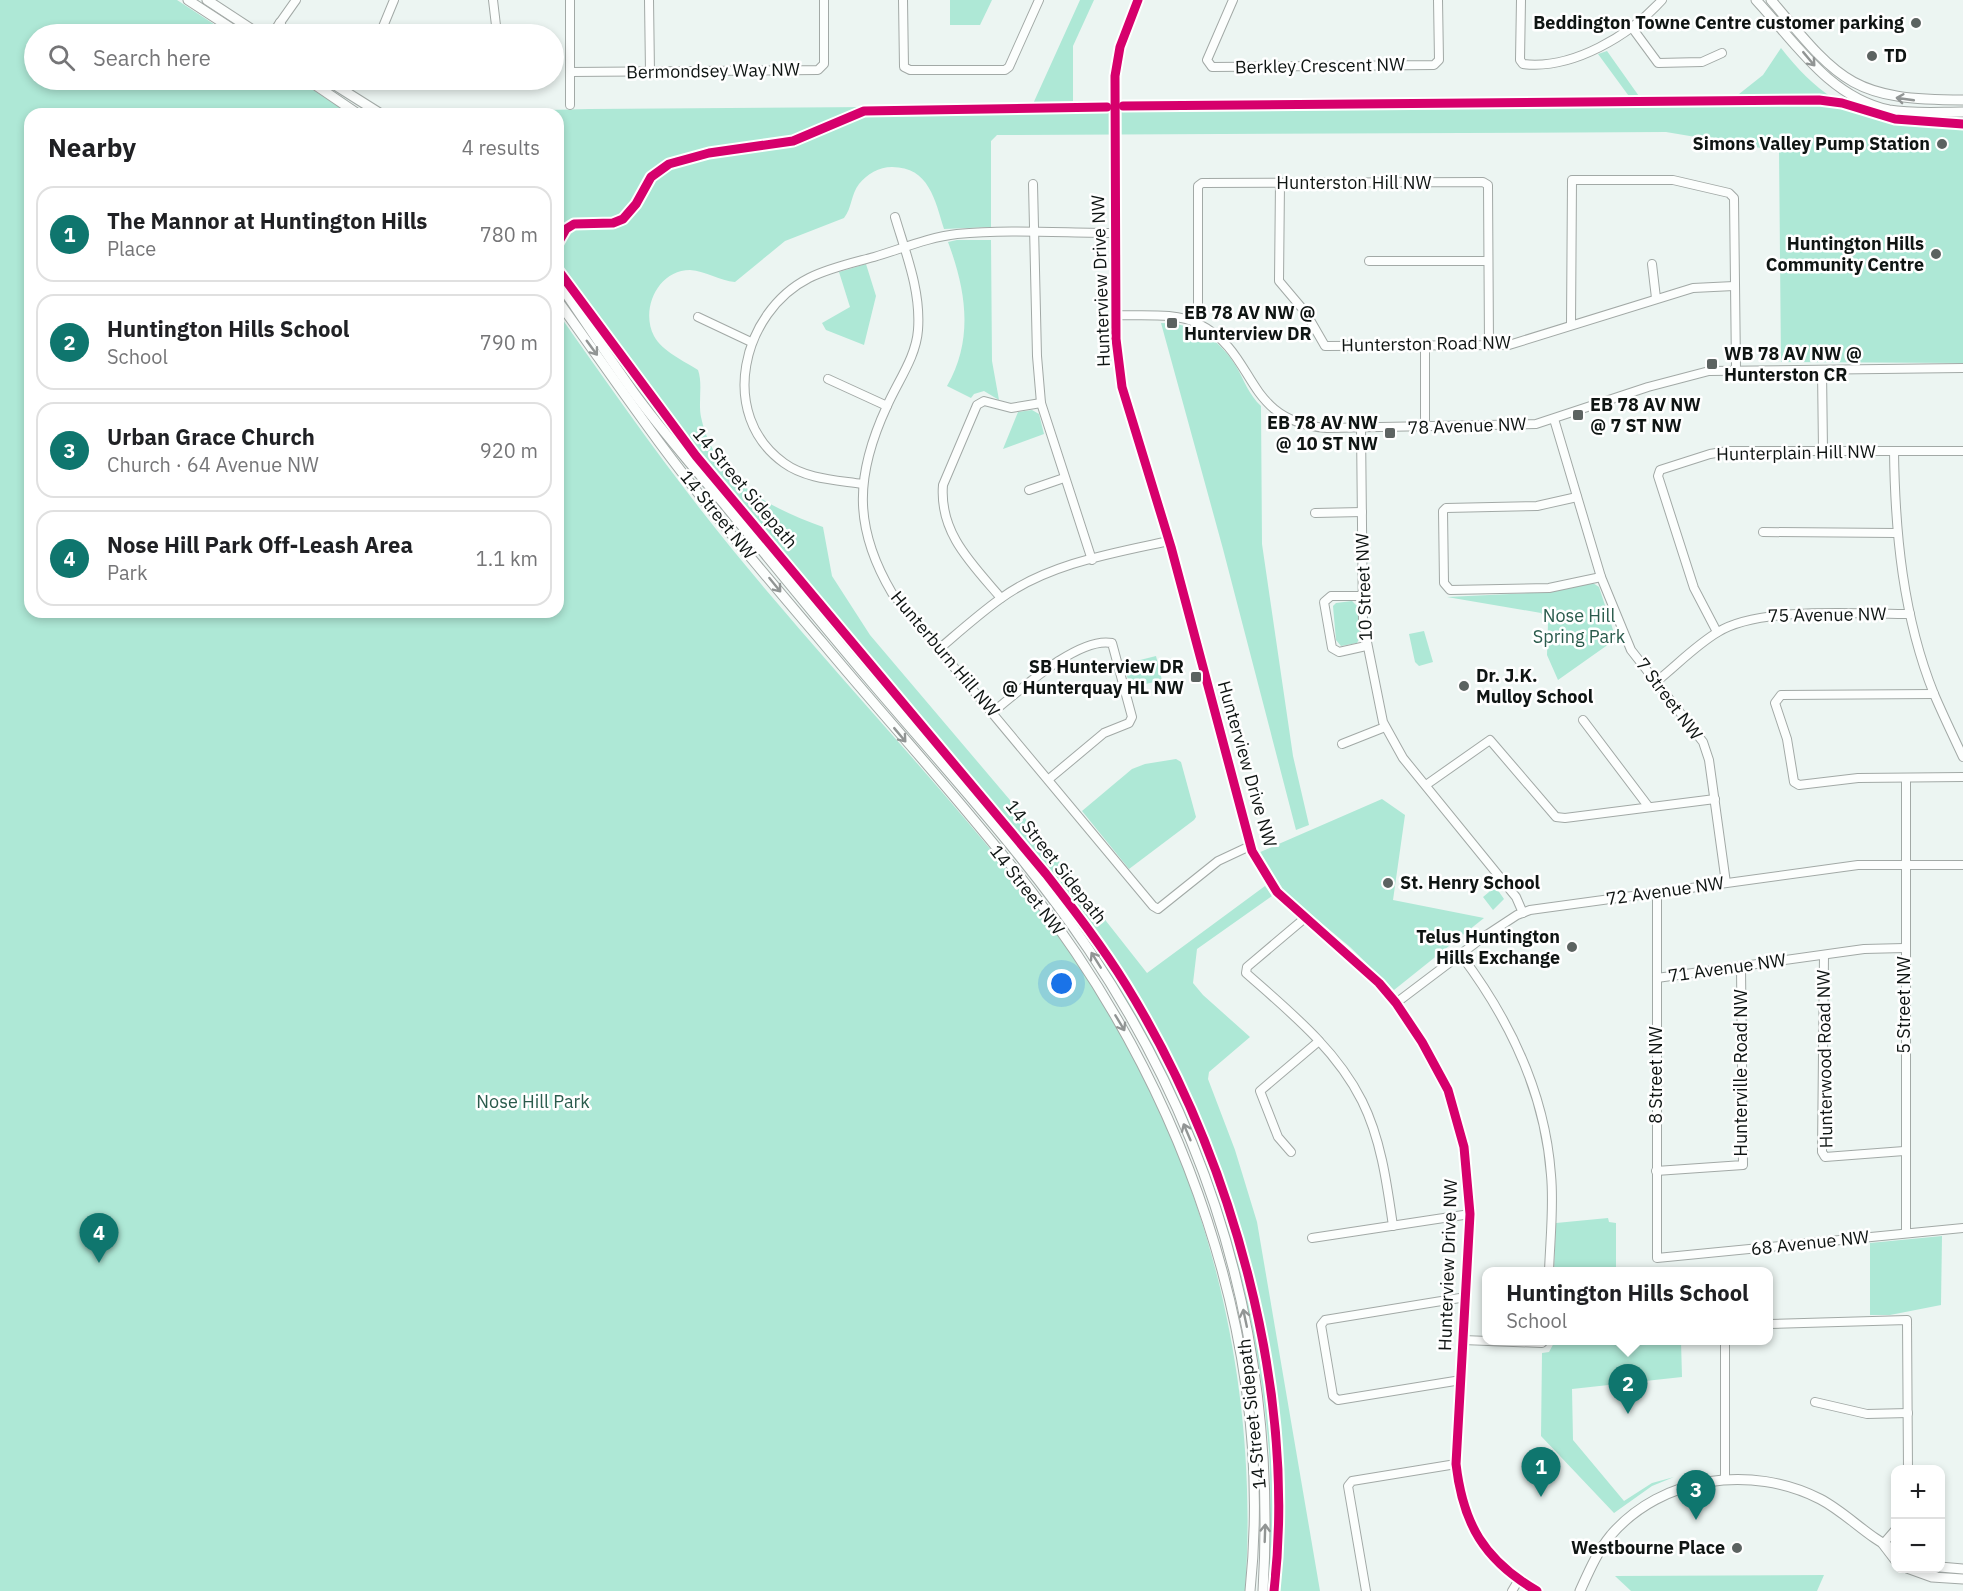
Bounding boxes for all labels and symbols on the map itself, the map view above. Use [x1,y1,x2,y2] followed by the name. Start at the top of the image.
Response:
[1533,11,1904,34] place label: Beddington Towne Centre customer parking
[1909,16,1923,30] marker: Beddington Towne Centre customer parking
[1884,44,1907,67] place label: TD
[1865,49,1879,63] marker: TD
[1802,51,1816,66] one-way arrow
[1235,53,1405,78] street label: Berkley Crescent NW
[626,57,800,84] street label: Bermondsey Way NW
[1895,93,1915,104] one-way arrow
[1693,132,1930,155] place label: Simons Valley Pump Station
[1935,137,1949,151] marker: Simons Valley Pump Station
[1276,171,1432,194] street label: Hunterston Hill NW
[1086,195,1115,367] street label: Hunterview Drive NW
[1766,232,1924,276] place label: Huntington Hills Community Centre
[1929,247,1943,261] marker: Huntington Hills Community Centre
[1184,301,1315,345] place label: EB 78 AV NW @ Hunterview DR
[1165,316,1179,330] marker: EB 78 AV NW @ Hunterview DR
[1341,331,1511,356] street label: Hunterston Road NW
[586,340,598,356] one-way arrow
[1724,342,1862,386] place label: WB 78 AV NW @ Hunterston CR
[1705,357,1719,371] marker: WB 78 AV NW @ Hunterston CR
[1590,393,1701,437] place label: EB 78 AV NW @ 7 ST NW
[1571,408,1585,422] marker: EB 78 AV NW @ 7 ST NW
[1267,411,1378,455] place label: EB 78 AV NW @ 10 ST NW
[1407,412,1527,439] street label: 78 Avenue NW
[688,422,803,553] street label: 14 Street Sidepath
[1383,426,1397,440] marker: EB 78 AV NW @ 10 ST NW
[1716,440,1876,465] street label: Hunterplain Hill NW
[675,465,761,564] street label: 14 Street NW
[1350,533,1377,642] street label: 10 Street NW
[769,577,782,593] one-way arrow
[886,586,1005,721] street label: Hunterburn Hill NW
[1767,602,1887,627] street label: 75 Avenue NW
[1533,604,1626,648] park label: Nose Hill Spring Park
[1631,653,1708,745] street label: 7 Street NW
[1002,655,1184,699] place label: SB Hunterview DR @ Hunterquay HL NW
[1476,664,1594,708] place label: Dr. J.K. Mulloy School
[1189,670,1203,684] marker: SB Hunterview DR @ Hunterquay HL NW
[1213,678,1282,850] street label: Hunterview Drive NW
[1457,679,1471,693] marker: Dr. J.K. Mulloy School
[893,727,907,742] one-way arrow
[1001,795,1112,928] street label: 14 Street Sidepath
[985,840,1070,939] street label: 14 Street NW
[1400,871,1541,894] place label: St. Henry School
[1604,871,1725,910] street label: 72 Avenue NW
[1381,876,1395,890] marker: St. Henry School
[1416,925,1560,969] place label: Telus Huntington Hills Exchange
[1565,940,1579,954] marker: Telus Huntington Hills Exchange
[1666,948,1787,987] street label: 71 Avenue NW
[1089,952,1102,969] one-way arrow
[1892,956,1915,1054] street label: 5 Street NW
[1047,969,1076,998] your location
[1811,969,1838,1149] street label: Hunterwood Road NW
[1729,989,1752,1157] street label: Hunterville Road NW
[1114,1014,1126,1031] one-way arrow
[1644,1026,1667,1124] street label: 8 Street NW
[476,1090,590,1113] park label: Nose Hill Park
[1181,1124,1192,1142] one-way arrow
[1433,1179,1462,1351] street label: Hunterview Drive NW
[80,1214,118,1263] pin: 4
[1750,1225,1870,1260] street label: 68 Avenue NW
[1239,1309,1251,1328] one-way arrow
[1232,1338,1271,1491] street label: 14 Street Sidepath
[1608,1364,1648,1414] pin: 2
[1522,1448,1560,1497] pin: 1
[1676,1470,1716,1520] pin: 3
[1260,1523,1271,1543] one-way arrow
[1571,1536,1725,1559] place label: Westbourne Place
[1730,1541,1744,1555] marker: Westbourne Place

